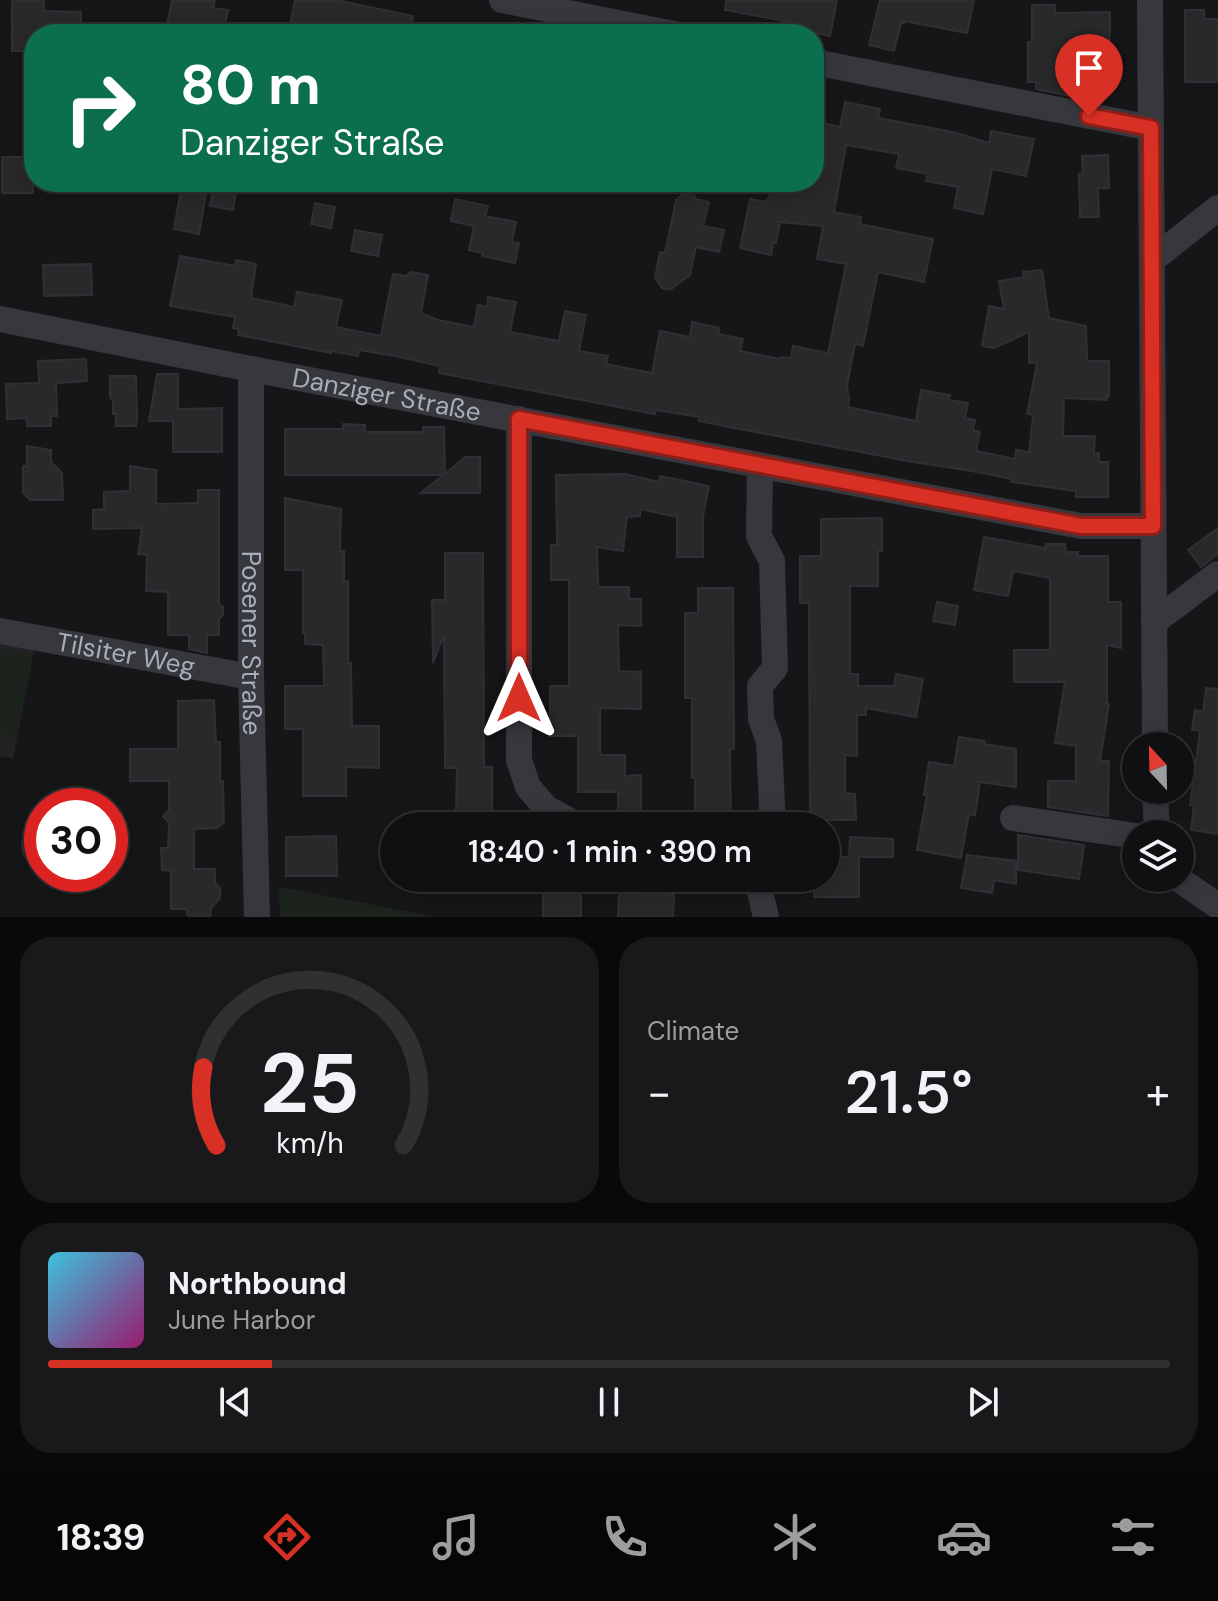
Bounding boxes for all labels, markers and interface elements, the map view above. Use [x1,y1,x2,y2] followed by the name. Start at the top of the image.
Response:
[1055,34,1123,116] pin
[1067,46,1111,90] icon: arrive
[180,48,321,121] text: 80 m
[48,56,152,160] icon: right
[180,119,445,166] text: Danziger Straße
[290,360,484,429] street label: Danziger Straße
[234,551,269,736] street label: Posener Straße
[54,625,198,683] street label: Tilsiter Weg
[477,656,561,740] position arrow
[1122,732,1194,804] north arrow
[1122,732,1194,892] map controls
[24,788,128,892] speed limit sign: 30
[1122,820,1194,892] button: layers
[468,832,752,871] text: 18:40 · 1 min · 390 m
[647,1014,739,1048] text: Climate
[260,1029,359,1138] text: 25
[844,1053,973,1132] text: 21.5°
[647,1064,671,1122] text: −
[1146,1064,1170,1122] text: +
[276,1125,343,1162] text: km/h
[168,1264,347,1303] text: Northbound
[168,1303,315,1337] text: June Harbor
[213,1380,257,1424] icon: previous
[587,1380,631,1424] icon: pause
[961,1380,1005,1424] icon: next
[259,1509,315,1565] icon: directions
[428,1509,484,1565] icon: music
[597,1509,653,1565] icon: phone
[767,1509,823,1565] icon: climate
[936,1509,992,1565] icon: car
[1105,1509,1161,1565] icon: filters
[57,1514,145,1561] text: 18:39

